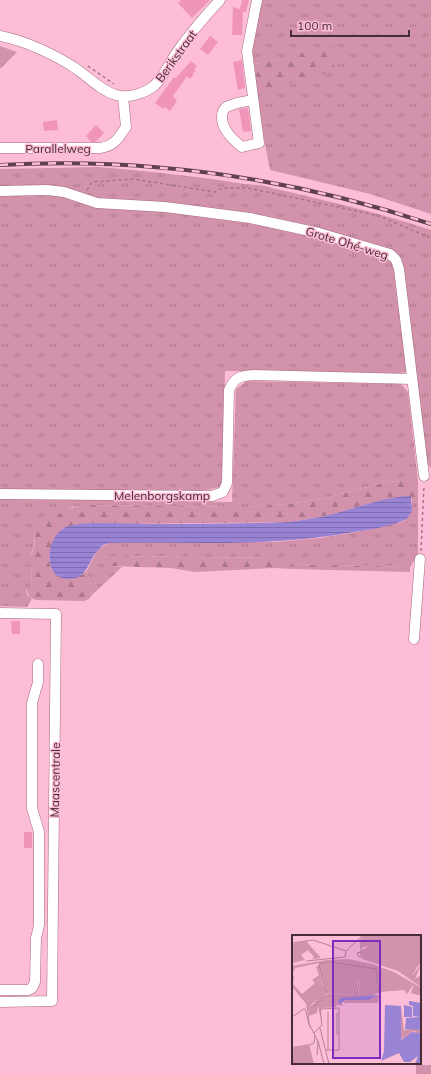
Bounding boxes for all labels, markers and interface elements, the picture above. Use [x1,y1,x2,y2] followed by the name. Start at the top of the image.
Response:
[291,12,409,38] scale bar
[297,18,332,33] text: 100 m
[152,27,200,85] street label: Berikstraat
[25,141,91,156] street label: Parallelweg
[304,223,390,263] street label: Grote Ohé-weg
[114,488,210,503] street label: Melenborgskamp
[47,742,63,818] street label: Maascentrale
[292,935,421,1064] inset map

